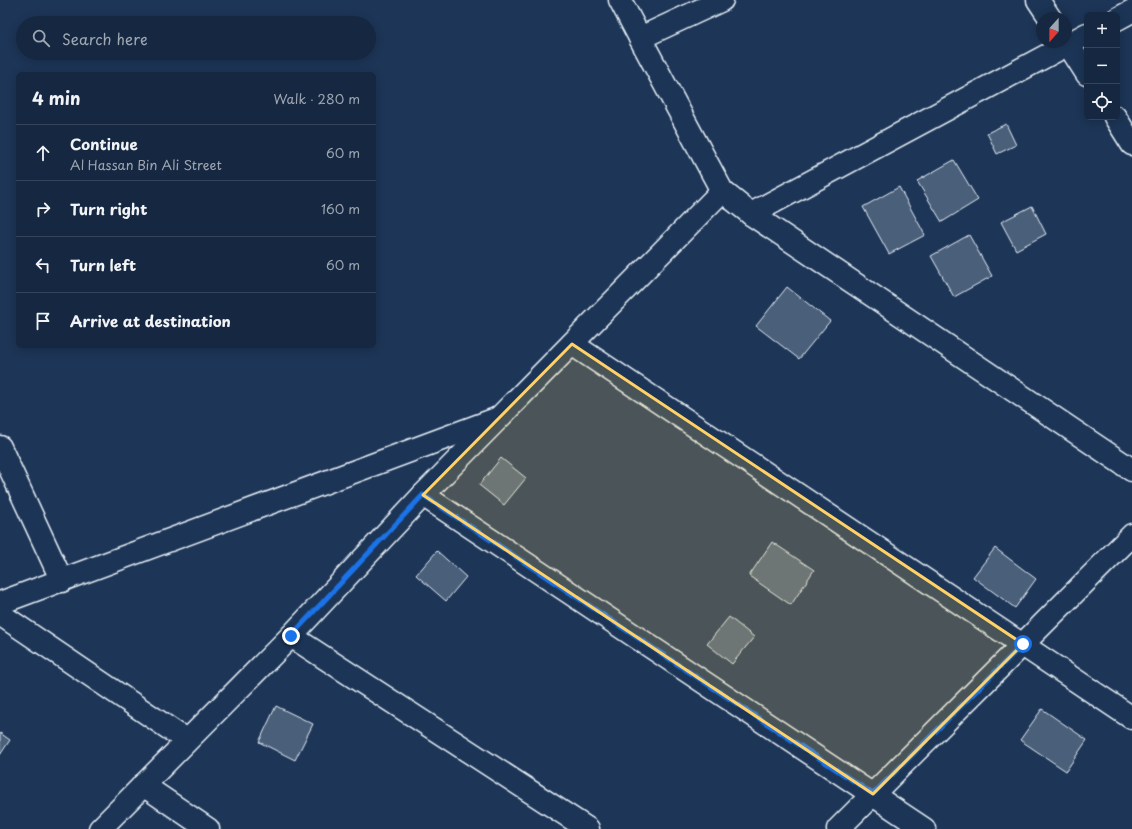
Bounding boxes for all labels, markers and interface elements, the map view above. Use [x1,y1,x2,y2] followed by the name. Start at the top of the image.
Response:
[1036,12,1072,48] north arrow
[1084,12,1120,120] map controls
[1084,12,1120,48] button: +
[16,16,376,60] search box
[30,27,52,49] icon: search
[62,27,148,50] text: Search here
[1084,48,1120,84] button: −
[1084,84,1120,120] button: locate
[32,85,80,111] text: 4 min
[273,89,360,108] text: Walk · 280 m
[70,132,138,155] text: Continue
[32,142,54,164] icon: ahead
[326,143,360,162] text: 60 m
[70,155,222,174] text: Al Hassan Bin Ali Street
[70,197,147,220] text: Turn right
[32,198,54,220] icon: right
[321,199,360,218] text: 160 m
[70,253,136,276] text: Turn left
[32,254,54,276] icon: left
[326,255,360,274] text: 60 m
[70,309,231,332] text: Arrive at destination
[32,310,54,332] icon: arrive
[282,627,300,645] route end
[1014,635,1032,653] route start

